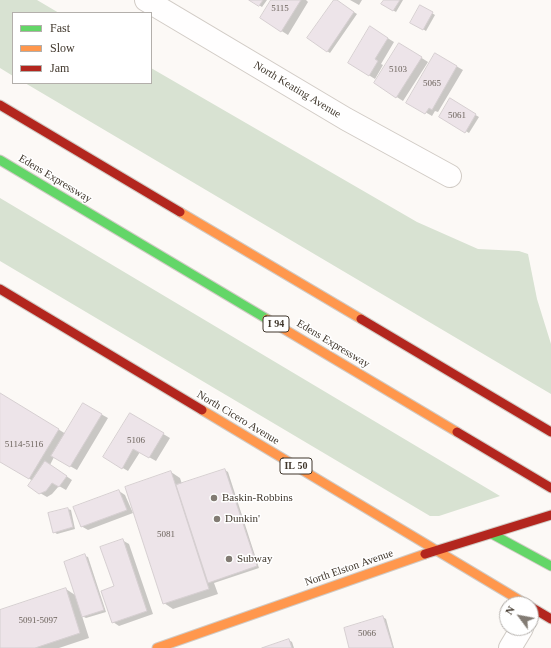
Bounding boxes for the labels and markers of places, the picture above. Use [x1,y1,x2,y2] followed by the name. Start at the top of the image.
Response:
[222,491,293,505] place label: Baskin-Robbins
[209,493,219,503] marker: Baskin-Robbins
[225,512,260,526] place label: Dunkin'
[212,514,222,524] marker: Dunkin'
[237,552,272,566] place label: Subway
[224,554,234,564] marker: Subway

